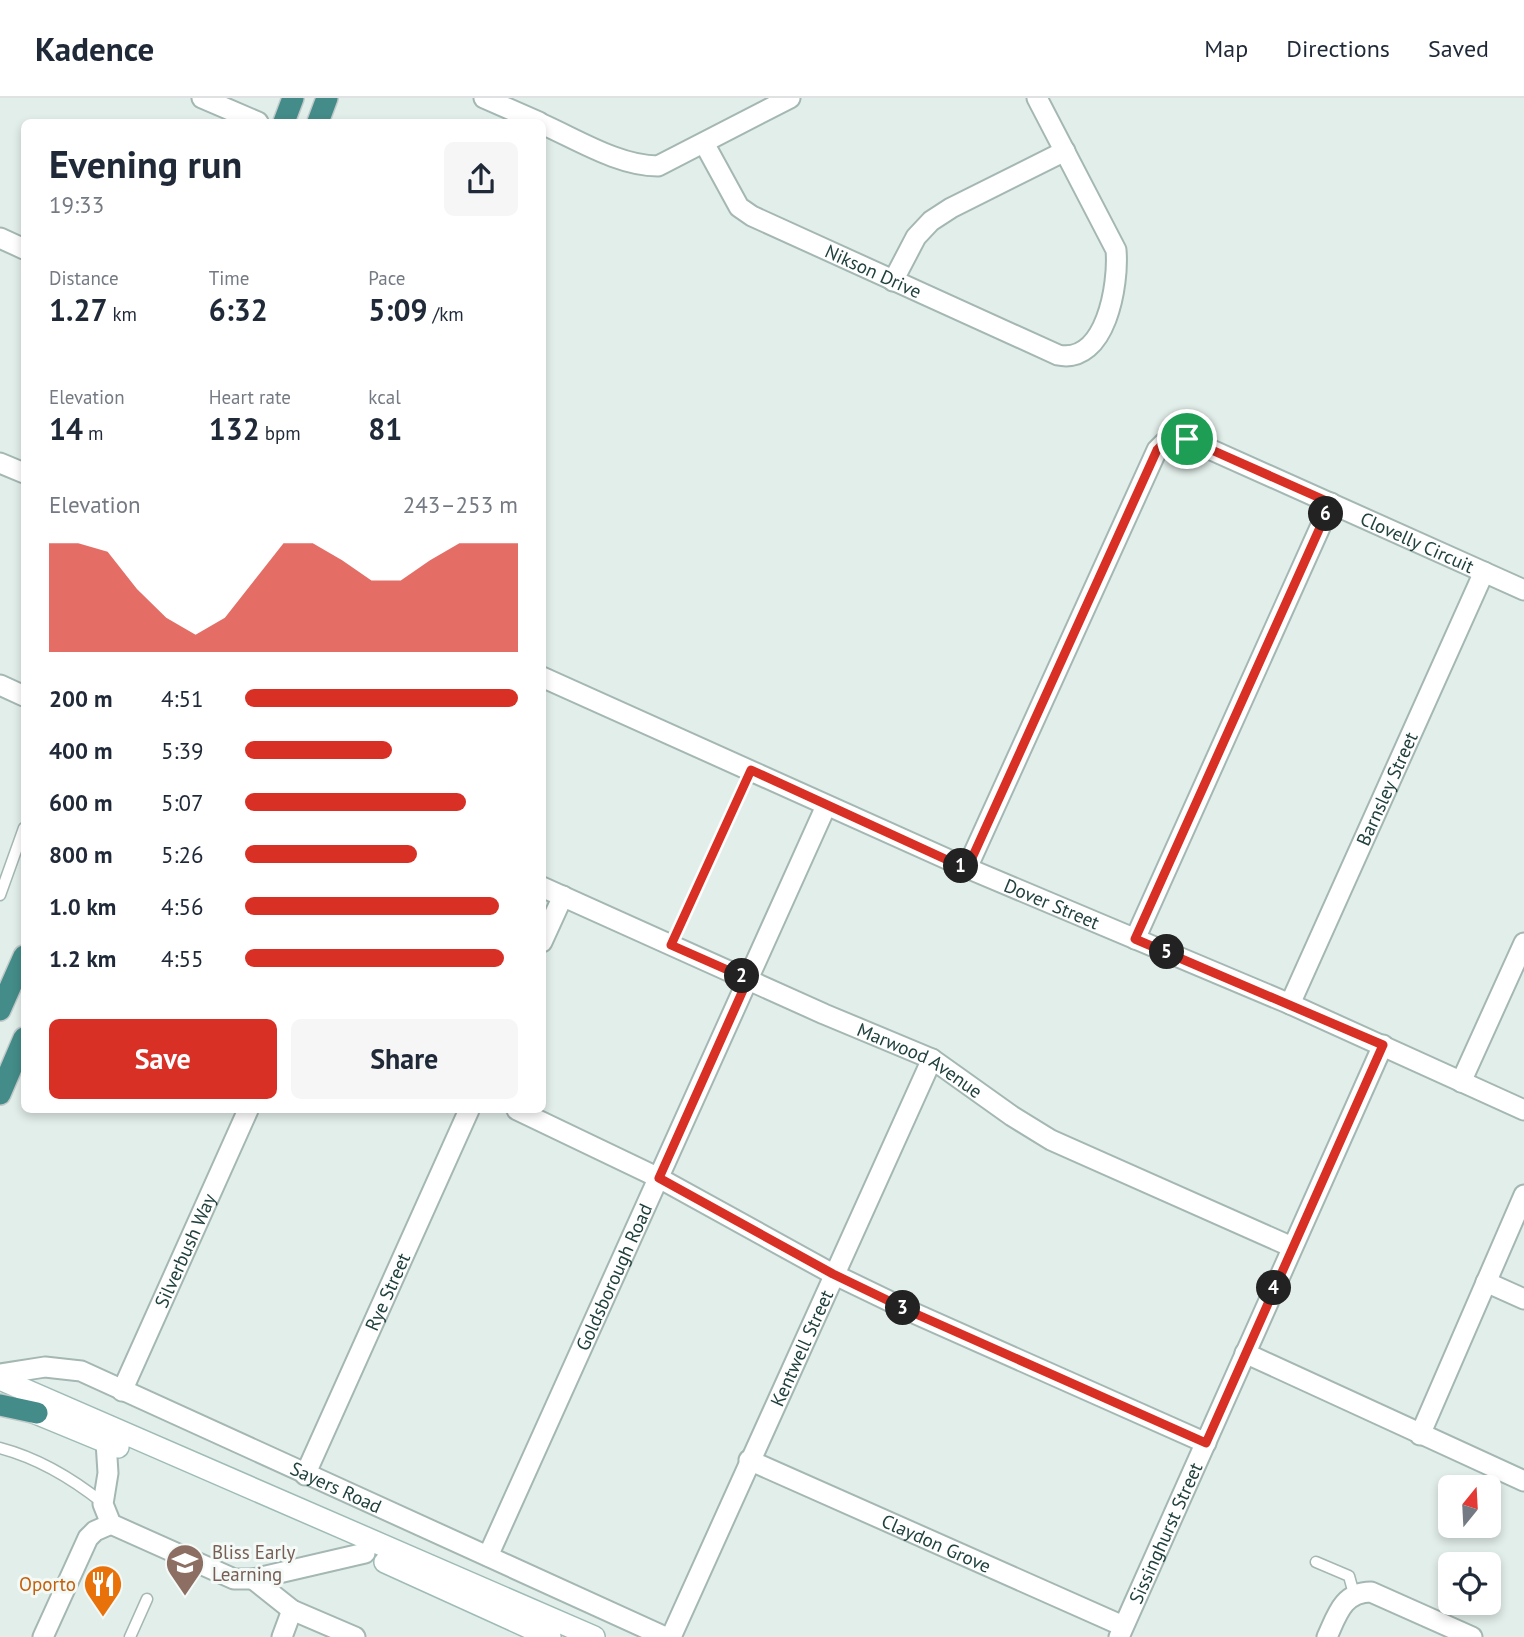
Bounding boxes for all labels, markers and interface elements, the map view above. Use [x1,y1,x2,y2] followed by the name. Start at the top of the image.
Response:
[35,27,154,70] text: Kadence
[1204,33,1248,64] text: Map
[1286,33,1390,64] text: Directions
[1428,33,1489,64] text: Saved
[49,139,242,188] text: Evening run
[444,142,518,216] button: share
[49,190,104,219] text: 19:33
[821,239,925,303] street label: Nikson Drive
[49,266,119,290] text: Distance
[209,266,249,290] text: Time
[368,266,406,290] text: Pace
[49,290,107,329] text: 1.27
[209,290,268,329] text: 6:32
[368,290,427,329] text: 5:09
[107,302,137,326] text: km
[427,302,464,326] text: /km
[49,385,125,409] text: Elevation
[209,385,291,409] text: Heart rate
[368,385,401,409] text: kcal
[49,409,83,448] text: 14
[209,409,260,448] text: 132
[368,409,402,448] text: 81
[1157,409,1217,469] pin
[1168,420,1206,458] icon: arrive
[83,421,104,445] text: m
[260,421,301,445] text: bpm
[49,490,141,519] text: Elevation
[403,490,518,519] text: 243–253 m
[1308,496,1344,532] pin: 6
[1320,501,1331,525] text: 6
[1357,506,1478,578] street label: Clovelly Circuit
[49,684,112,713] text: 200 m
[161,684,204,713] text: 4:51
[1351,728,1423,849] street label: Barnsley Street
[49,736,112,765] text: 400 m
[161,736,204,765] text: 5:39
[49,788,112,817] text: 600 m
[161,788,204,817] text: 5:07
[49,840,112,869] text: 800 m
[161,840,204,869] text: 5:26
[944,848,978,884] pin: 1
[955,853,966,877] text: 1
[1001,873,1104,935] street label: Dover Street
[49,892,116,921] text: 1.0 km
[161,892,204,921] text: 4:56
[1150,934,1184,970] pin: 5
[1161,939,1172,963] text: 5
[49,944,116,973] text: 1.2 km
[161,944,204,973] text: 4:55
[724,958,760,994] pin: 2
[736,963,747,987] text: 2
[854,1017,987,1103] street label: Marwood Avenue
[49,1019,277,1099] button: Save
[291,1019,518,1099] button: Share
[149,1189,221,1311] street label: Silverbush Way
[570,1200,657,1354] street label: Goldsborough Road
[359,1249,415,1334] street label: Rye Street
[1256,1270,1292,1306] pin: 4
[1268,1275,1279,1299] text: 4
[765,1286,838,1410] street label: Kentwell Street
[886,1290,920,1326] pin: 3
[897,1295,908,1319] text: 3
[287,1456,385,1518] street label: Sayers Road
[1123,1458,1208,1607] street label: Sissinghurst Street
[1438,1475,1502,1538] north arrow
[1438,1475,1501,1615] map controls
[878,1508,995,1578] street label: Claydon Grove
[212,1540,295,1586] place label: Bliss Early Learning
[164,1542,206,1597] school or university icon: Bliss Early Learning
[1438,1552,1501,1615] button: locate
[82,1563,124,1618] restaurant icon: Oporto
[19,1572,76,1596] place label: Oporto

